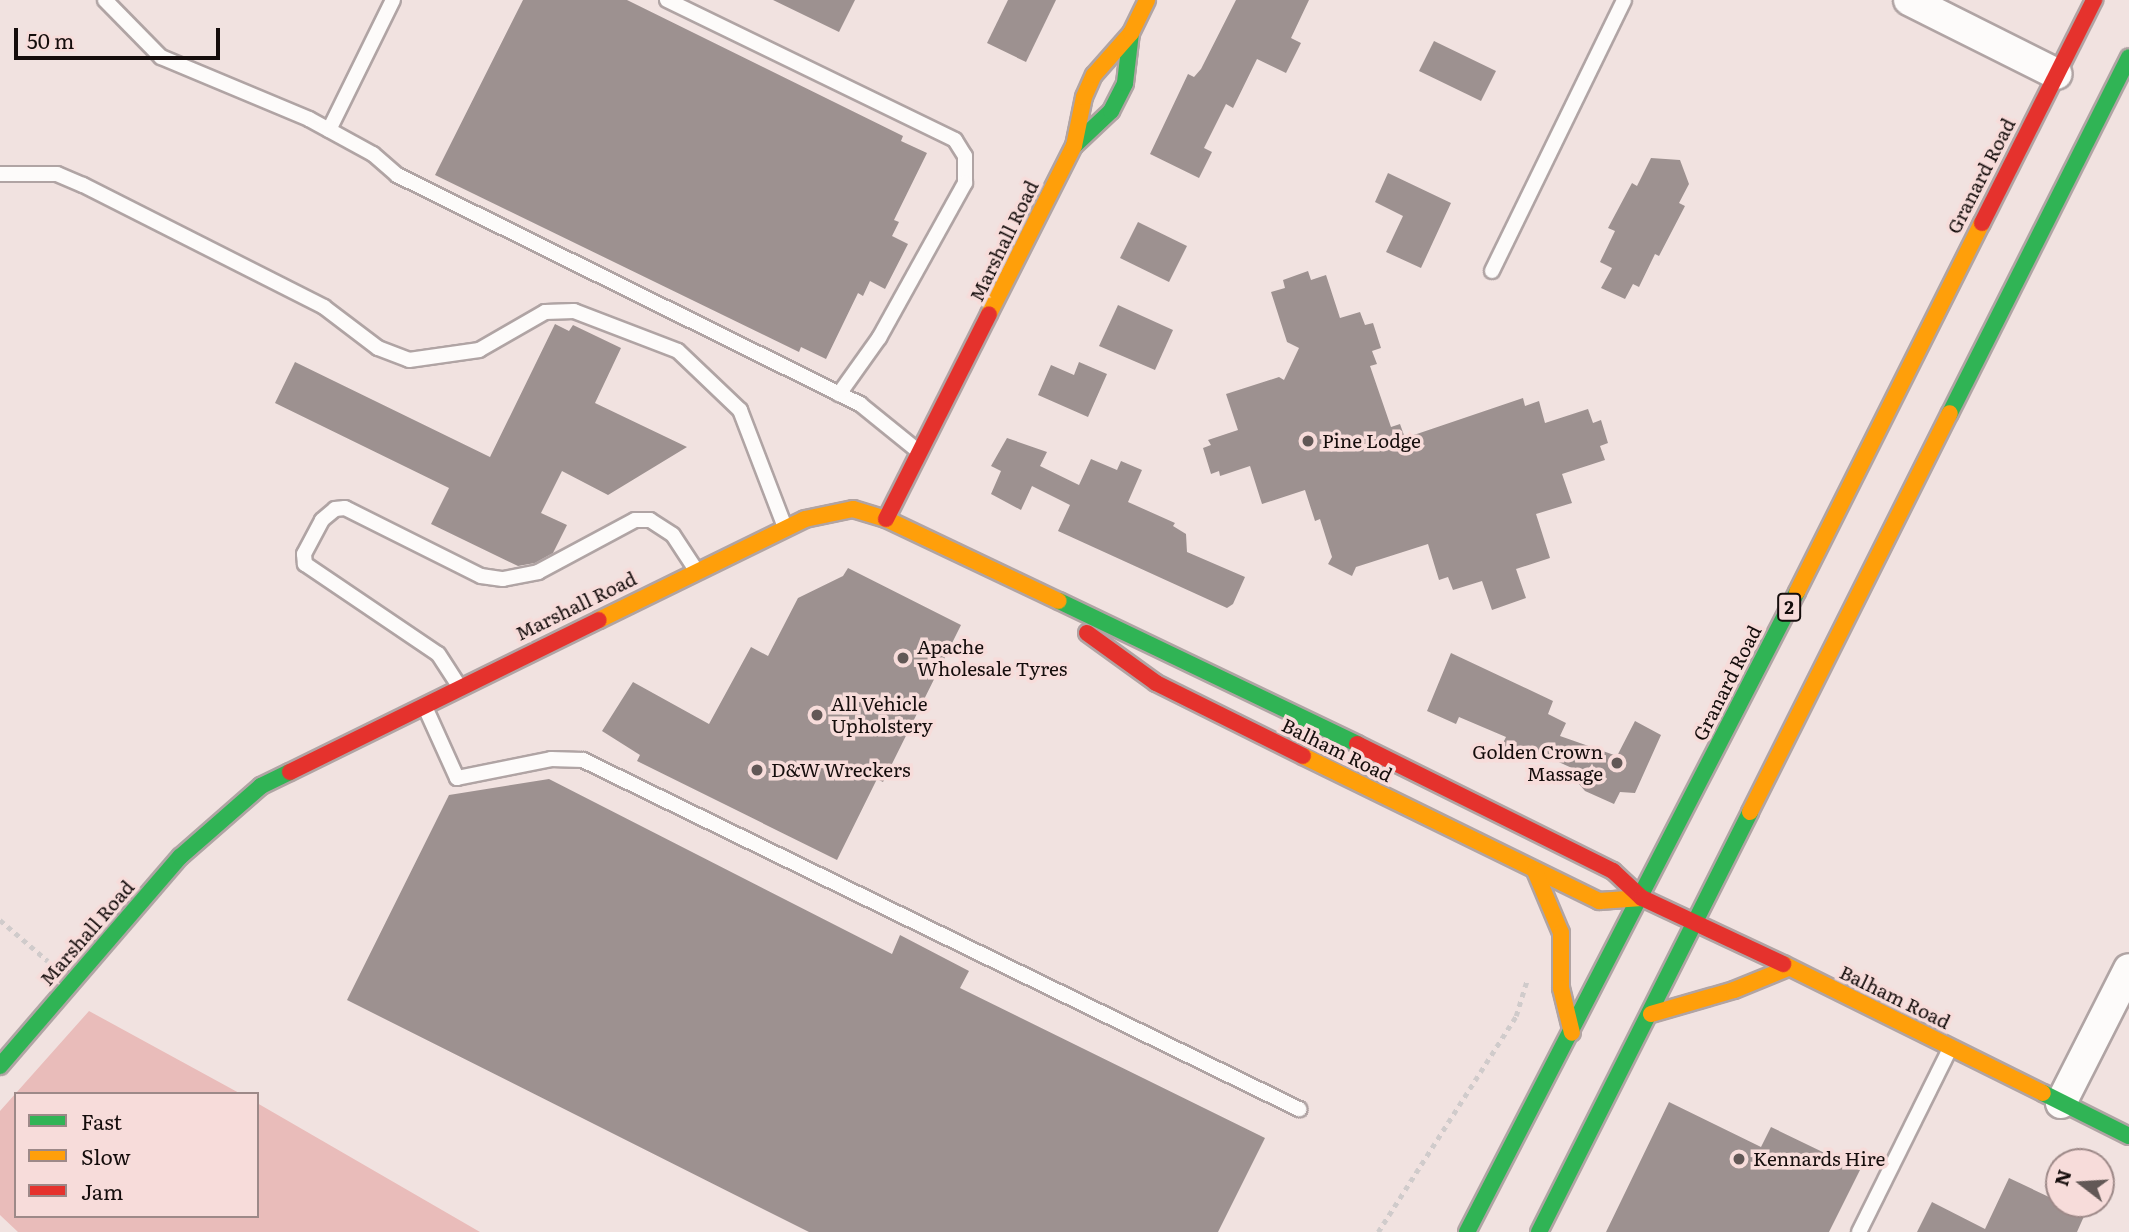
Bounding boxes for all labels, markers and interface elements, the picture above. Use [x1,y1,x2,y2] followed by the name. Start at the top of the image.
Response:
[18,14,224,58] scale bar
[27,24,74,55] text: 50 m
[1942,115,2020,237] street label: Granard Road
[965,177,1043,305] street label: Marshall Road
[1322,430,1421,452] place label: Pine Lodge
[1300,433,1316,449] marker: Pine Lodge
[512,567,640,645] street label: Marshall Road
[1777,592,1801,622] road number: 2
[1688,622,1766,744] street label: Granard Road
[917,636,1067,680] place label: Apache Wholesale Tyres
[895,650,911,666] marker: Apache Wholesale Tyres
[831,693,933,737] place label: All Vehicle Upholstery
[809,707,825,723] marker: All Vehicle Upholstery
[1278,713,1396,787] street label: Balham Road
[1472,741,1603,785] place label: Golden Crown Massage
[1609,755,1625,771] marker: Golden Crown Massage
[771,759,911,781] place label: D&W Wreckers
[749,762,765,778] marker: D&W Wreckers
[35,876,139,990] street label: Marshall Road
[1836,960,1954,1034] street label: Balham Road
[14,1092,259,1218] legend
[81,1105,122,1136] text: Fast
[81,1140,131,1171] text: Slow
[1753,1148,1885,1170] place label: Kennards Hire
[2045,1148,2115,1218] north arrow
[1731,1151,1747,1167] marker: Kennards Hire
[2046,1166,2078,1189] text: N
[81,1175,123,1206] text: Jam

